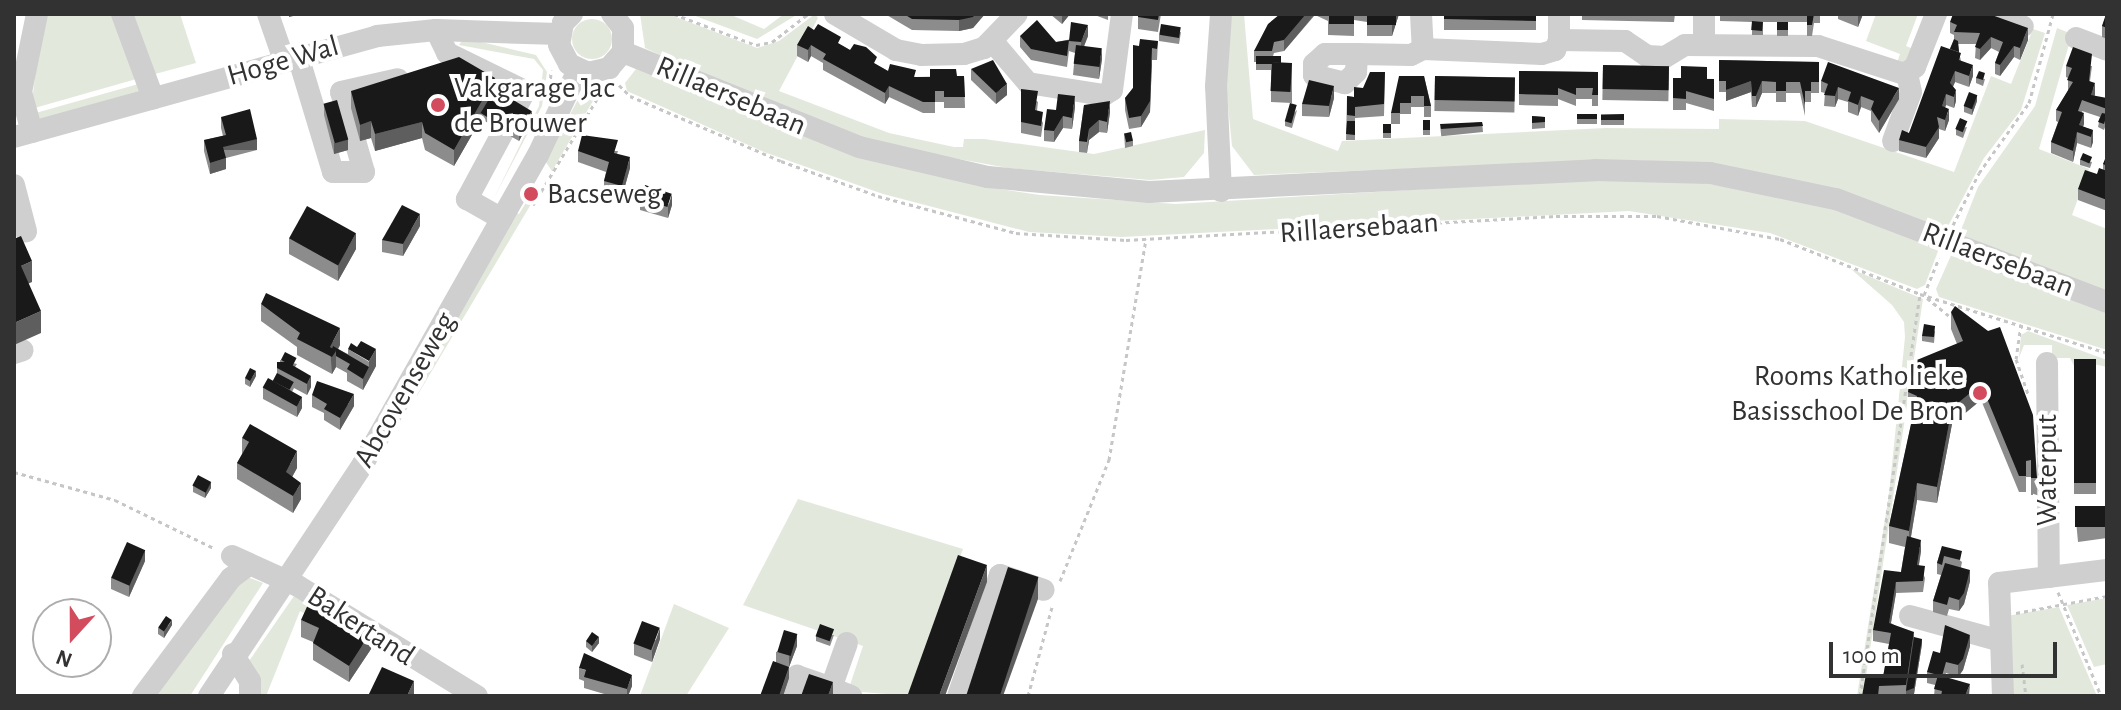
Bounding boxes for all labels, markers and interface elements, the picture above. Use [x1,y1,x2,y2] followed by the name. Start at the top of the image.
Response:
[223,28,343,94] street label: Hoge Wal
[651,48,811,144] street label: Rillaersebaan
[454,70,615,140] place label: Vakgarage Jac de Brouwer
[429,96,447,114] marker: Vakgarage Jac de Brouwer
[547,176,661,212] place label: Bacseweg
[522,185,540,203] marker: Bacseweg
[1278,204,1440,252] street label: Rillaersebaan
[1917,215,2079,305] street label: Rillaersebaan
[346,306,464,474] street label: Abcovenseweg
[1731,358,1964,428] place label: Rooms Katholieke Basisschool De Bron
[1971,384,1989,402] marker: Rooms Katholieke Basisschool De Bron
[2029,414,2065,526] street label: Waterput
[301,578,421,674] street label: Bakertand
[32,598,112,678] north arrow
[1833,626,2061,676] scale bar
[1843,644,1900,668] text: 100 m
[53,646,75,672] text: N

